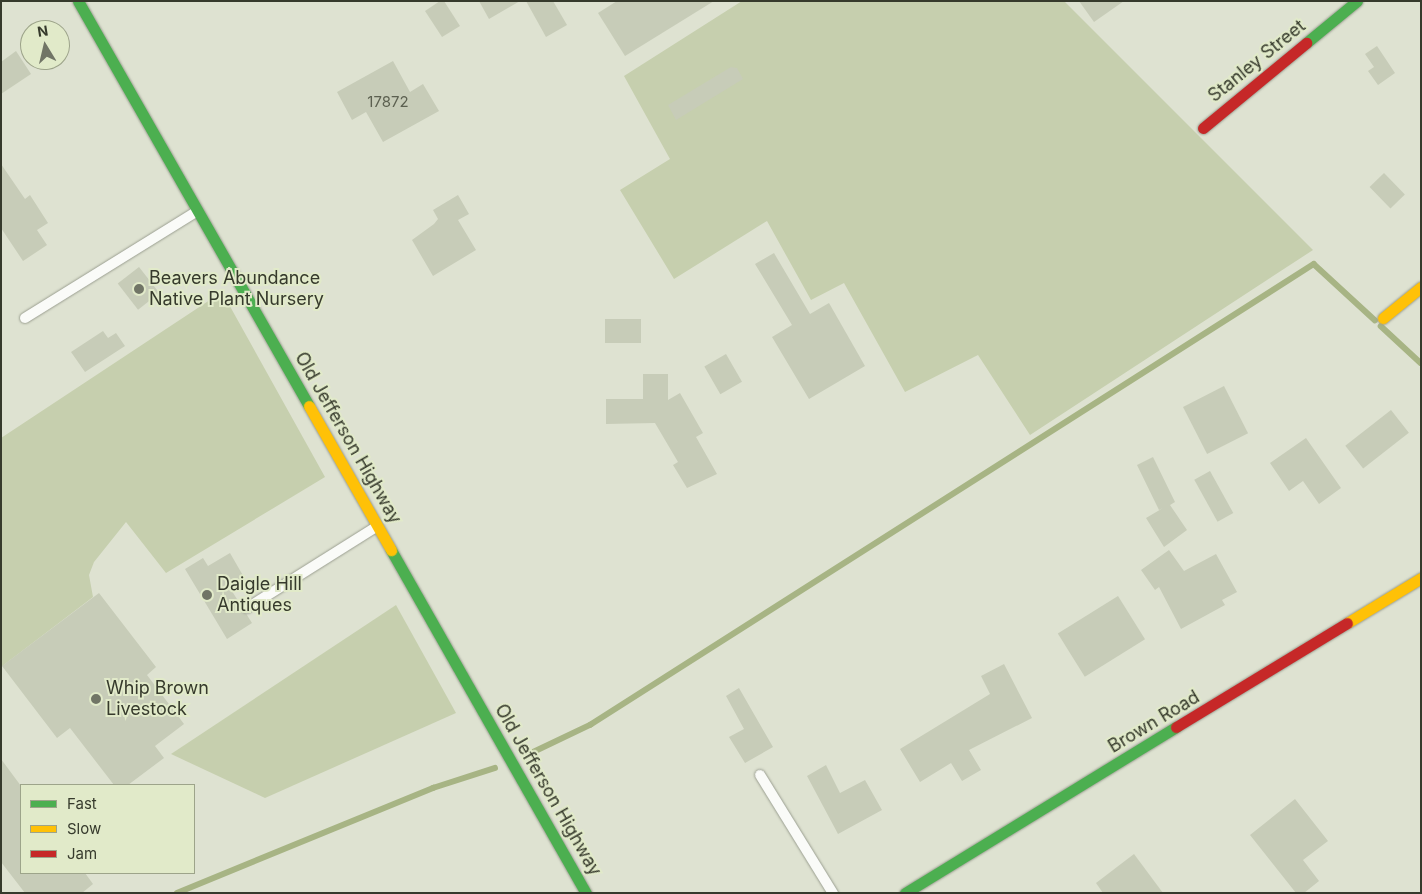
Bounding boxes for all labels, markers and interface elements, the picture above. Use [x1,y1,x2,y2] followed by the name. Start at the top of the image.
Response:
[1204,15,1310,107] street label: Stanley Street
[20,20,70,70] north arrow
[36,21,49,40] text: N
[367,93,409,111] house number: 17872
[149,268,324,310] place label: Beavers Abundance Native Plant Nursery
[133,283,145,295] marker: Beavers Abundance Native Plant Nursery
[290,348,406,528] street label: Old Jefferson Highway
[217,574,302,616] place label: Daigle Hill Antiques
[201,589,213,601] marker: Daigle Hill Antiques
[106,678,209,721] place label: Whip Brown Livestock
[1104,686,1204,758] street label: Brown Road
[90,693,102,705] marker: Whip Brown Livestock
[490,700,606,880] street label: Old Jefferson Highway
[20,784,195,874] legend
[67,794,97,813] text: Fast
[67,819,101,838] text: Slow
[67,844,97,863] text: Jam

